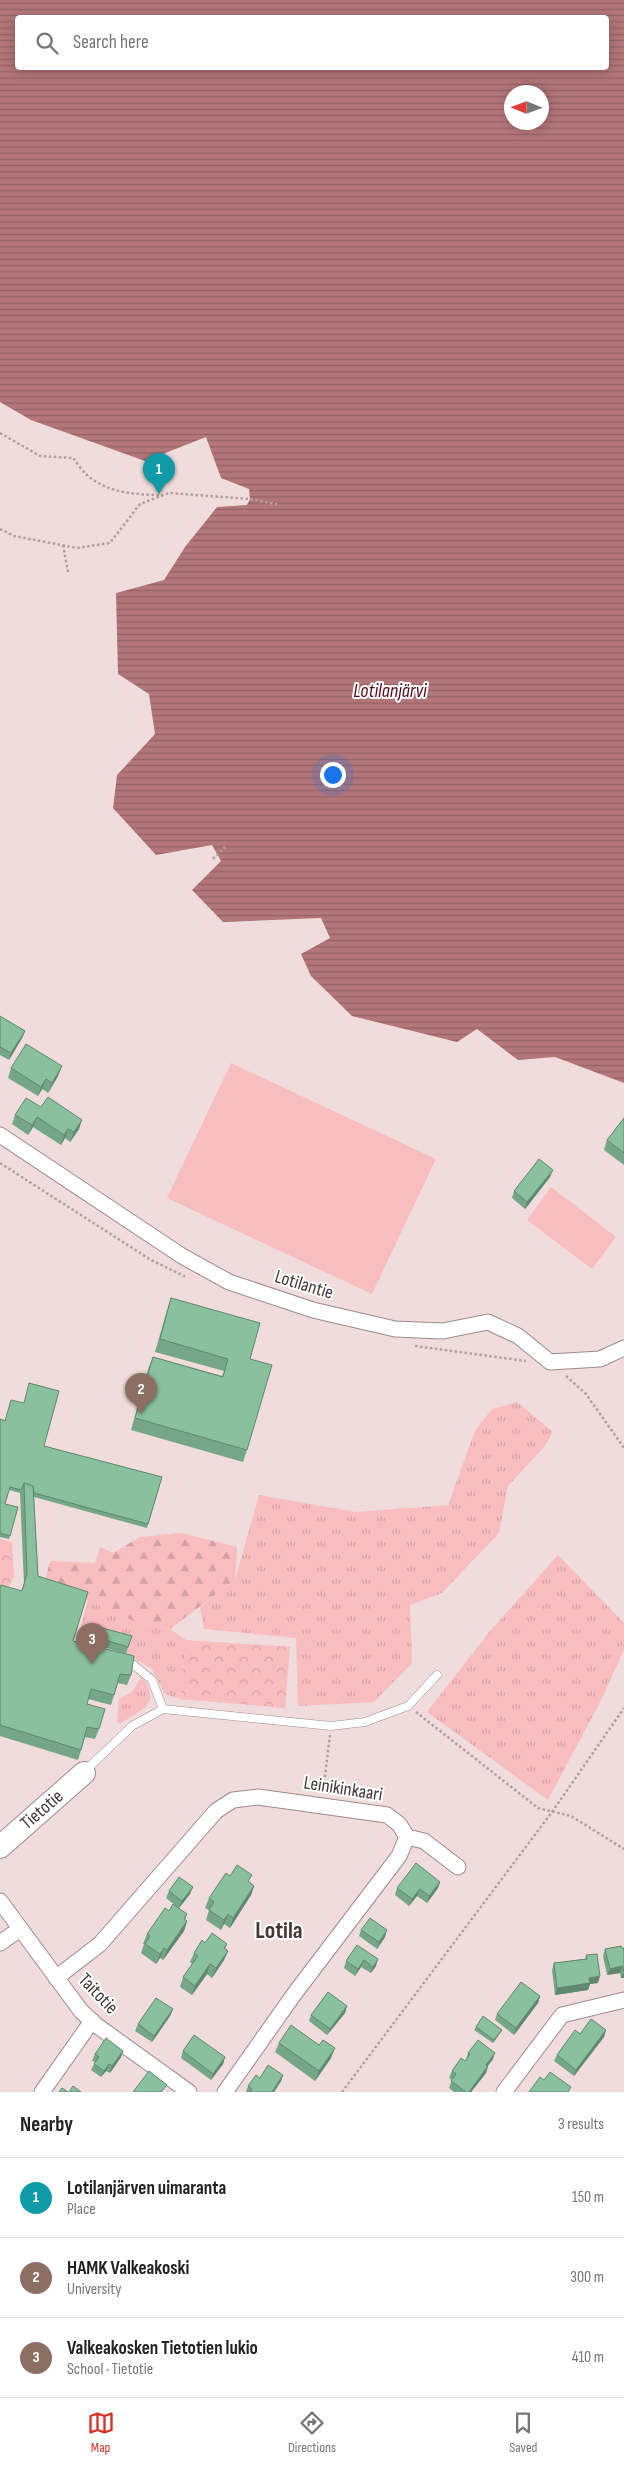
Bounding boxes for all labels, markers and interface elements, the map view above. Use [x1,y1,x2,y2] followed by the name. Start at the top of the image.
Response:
[15,15,609,70] search box
[33,29,61,57] icon: search
[73,31,149,54] text: Search here
[504,85,549,130] north arrow
[143,453,175,494] pin: 1
[353,679,428,703] water label: Lotilanjärvi
[320,762,346,788] your location
[272,1265,336,1305] street label: Lotilantie
[125,1373,157,1414] pin: 2
[76,1623,108,1664] pin: 3
[302,1771,384,1807] street label: Leinikinkaari
[16,1785,68,1835] street label: Tietotie
[255,1916,303,1945] district label: Lotila
[73,1969,123,2019] street label: Taitotie
[20,2112,73,2137] text: Nearby
[558,2115,604,2134] text: 3 results
[67,2177,226,2200] text: Lotilanjärven uimaranta
[33,2188,39,2207] text: 1
[572,2188,604,2207] text: 150 m
[67,2200,96,2219] text: Place
[67,2257,189,2280] text: HAMK Valkeakoski
[32,2268,40,2287] text: 2
[570,2268,604,2287] text: 300 m
[67,2280,121,2299] text: University
[67,2337,258,2360] text: Valkeakosken Tietotien lukio
[32,2348,40,2367] text: 3
[572,2348,604,2367] text: 410 m
[67,2360,153,2379] text: School · Tietotie
[87,2409,115,2456] tab: Map
[288,2409,336,2456] tab: Directions
[509,2409,537,2456] tab: Saved

